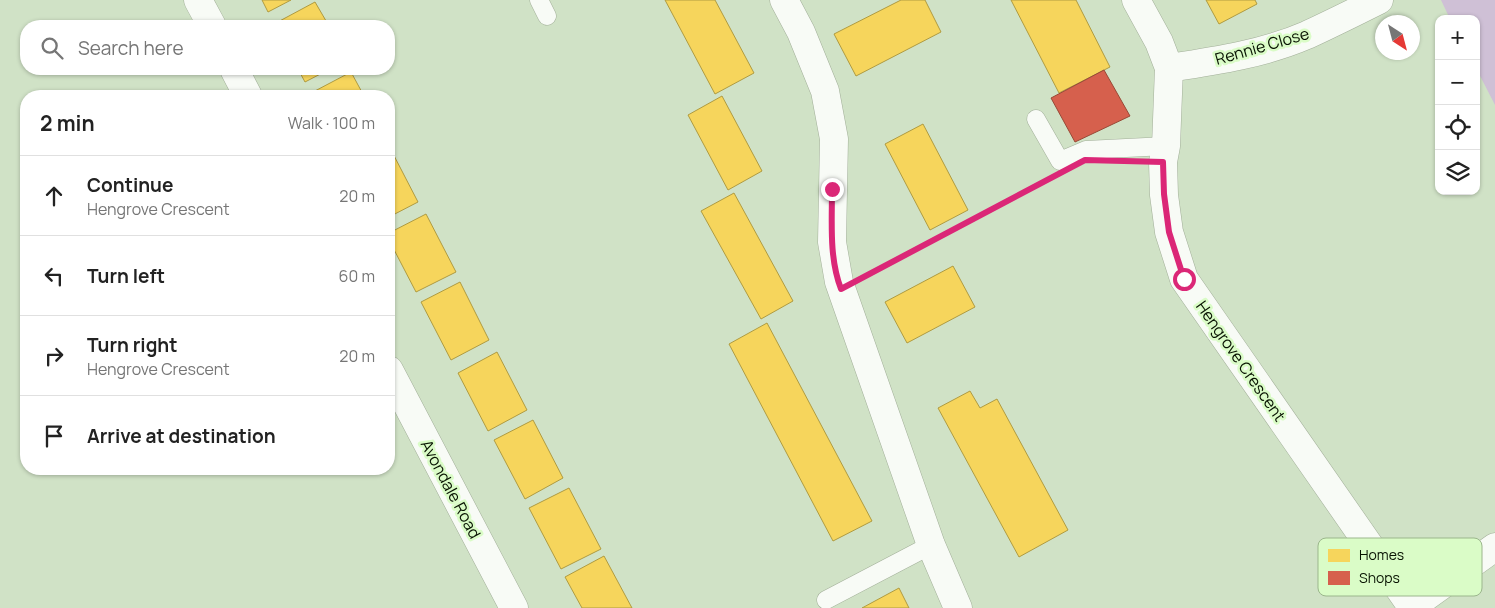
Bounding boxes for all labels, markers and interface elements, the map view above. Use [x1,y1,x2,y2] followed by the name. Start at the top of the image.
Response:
[1375,15,1420,60] north arrow
[1435,15,1480,195] map controls
[1435,15,1480,60] button: +
[20,20,395,75] search box
[1212,22,1312,70] street label: Rennie Close
[38,34,66,62] icon: search
[78,35,184,61] text: Search here
[1435,60,1480,105] button: −
[1435,105,1480,150] button: locate
[40,109,95,137] text: 2 min
[288,112,375,134] text: Walk · 100 m
[1435,150,1480,195] button: layers
[87,172,173,198] text: Continue
[821,178,844,201] route end
[40,182,68,210] icon: ahead
[339,185,375,207] text: 20 m
[87,198,230,220] text: Hengrove Crescent
[40,262,68,290] icon: left
[87,263,165,289] text: Turn left
[339,265,375,287] text: 60 m
[1173,268,1196,291] route start
[1191,296,1291,426] street label: Hengrove Crescent
[87,332,177,358] text: Turn right
[40,342,68,370] icon: right
[339,345,375,367] text: 20 m
[87,358,230,380] text: Hengrove Crescent
[40,422,68,450] icon: arrive
[87,423,276,449] text: Arrive at destination
[416,436,486,542] street label: Avondale Road
[1318,538,1482,596] legend
[1359,545,1404,564] text: Homes
[1359,568,1400,587] text: Shops

